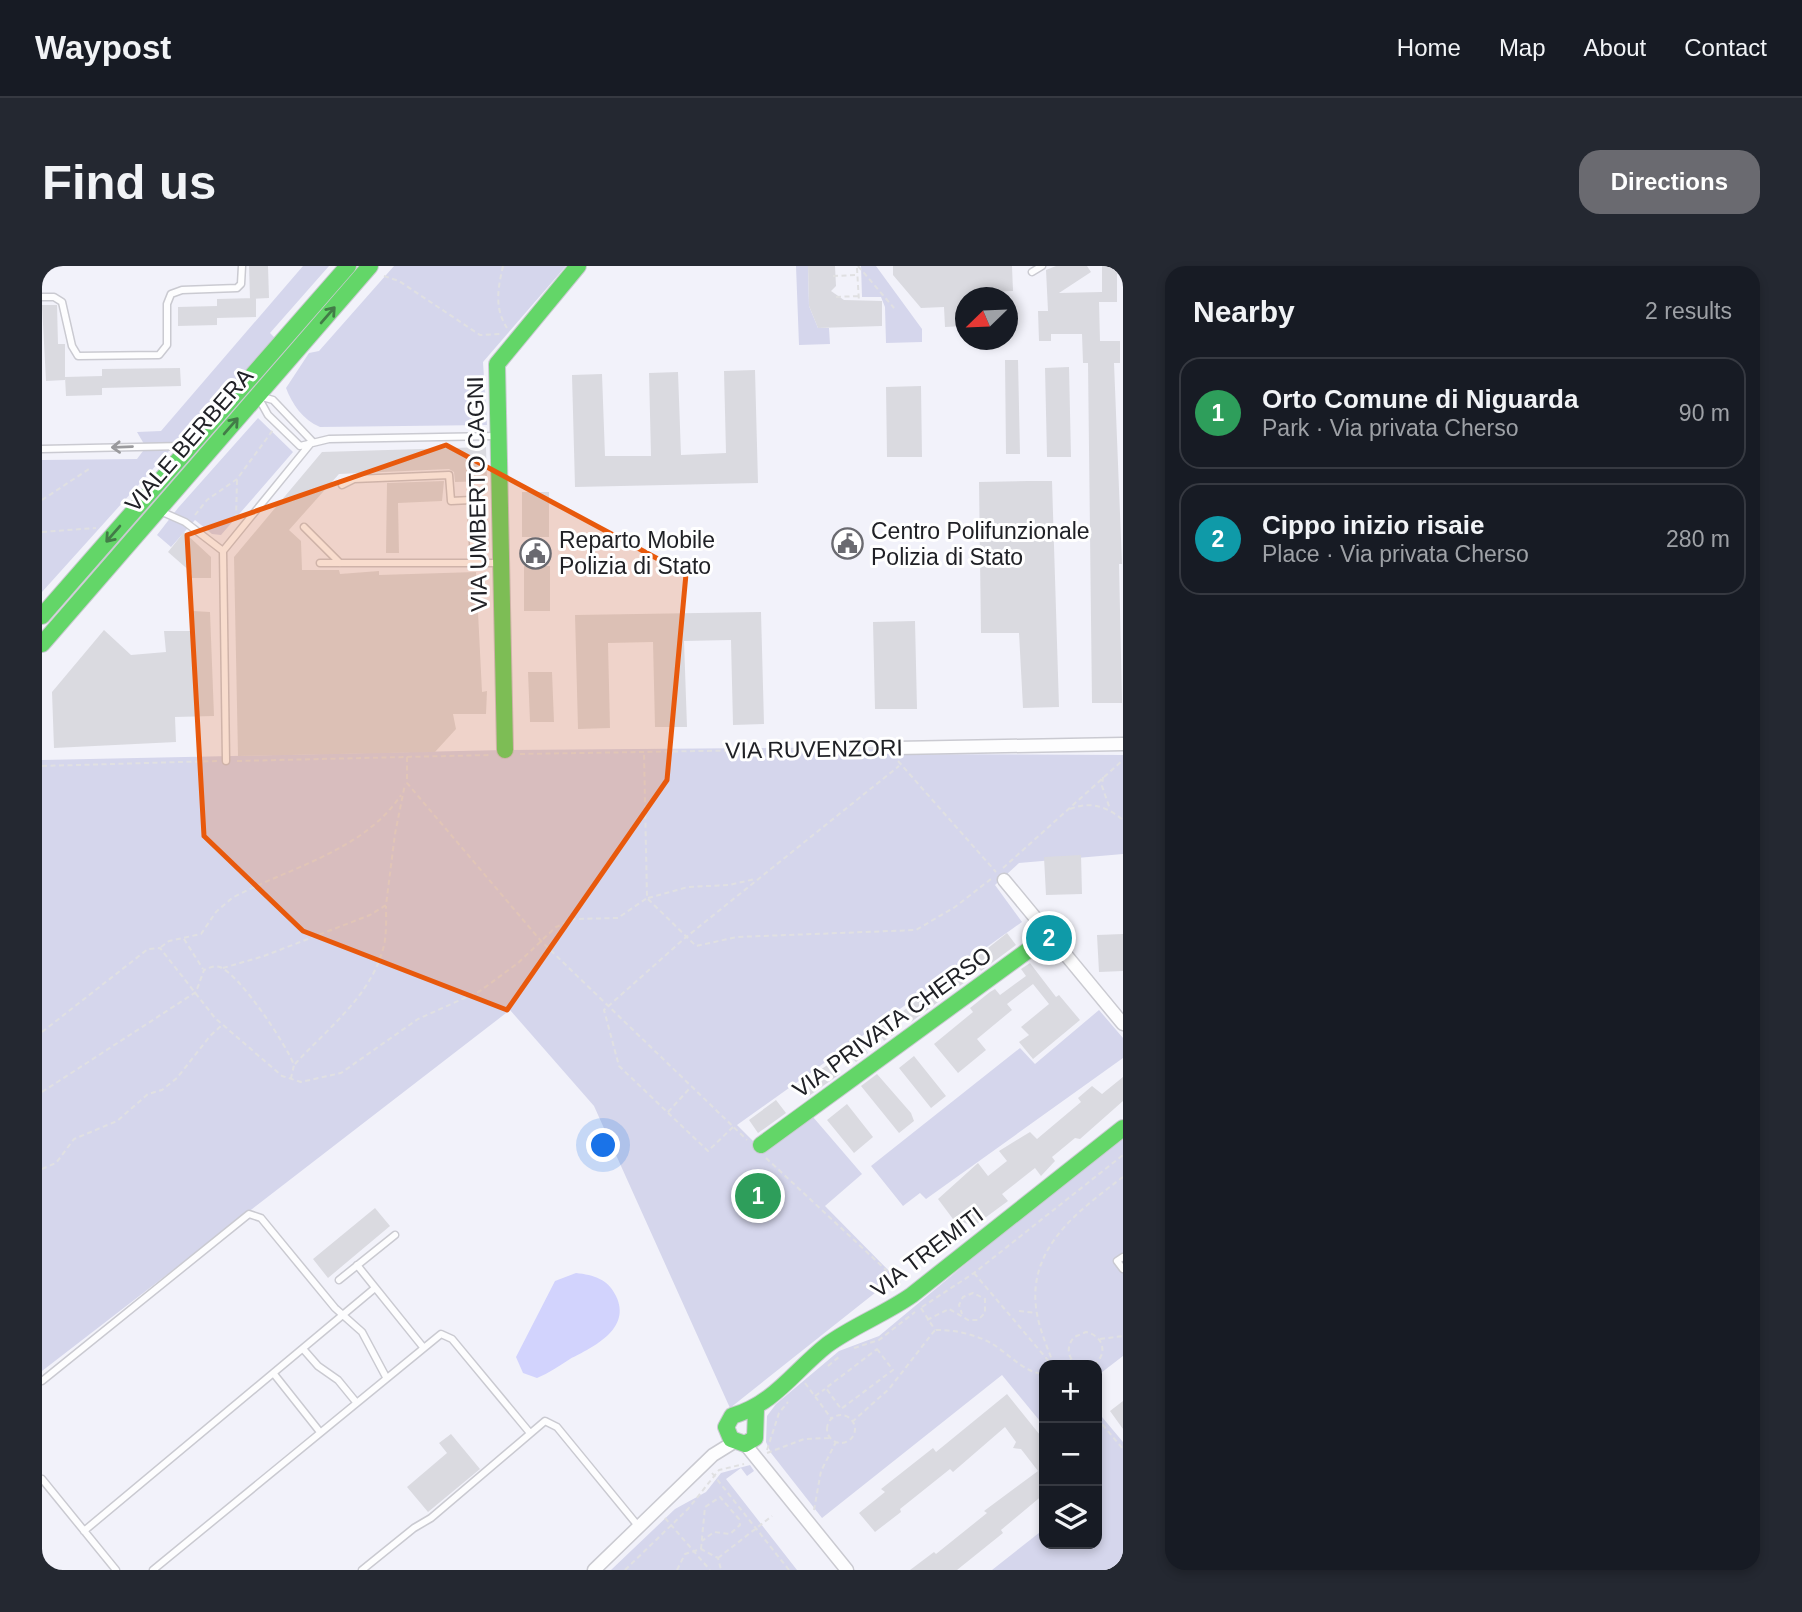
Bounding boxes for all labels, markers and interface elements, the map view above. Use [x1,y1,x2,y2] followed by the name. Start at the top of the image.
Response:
[35,29,171,66] text: Waypost
[1397,34,1461,61] text: Home
[1499,34,1546,61] text: Map
[1584,34,1646,61] text: About
[1684,34,1767,61] text: Contact
[1579,150,1760,214] button: Directions
[42,155,216,209] text: Find us
[955,287,1018,350] north arrow
[1193,295,1295,328] text: Nearby
[1645,298,1732,324] text: 2 results
[320,306,336,324] one-way arrow
[120,362,259,517] street label: VIALE BERBERA
[462,376,492,612] street label: VIA UMBERTO CAGNI
[1262,384,1578,414] text: Orto Comune di Niguarda
[1212,400,1224,426] text: 1
[1679,400,1730,426] text: 90 m
[1262,415,1519,441] text: Park · Via privata Cherso
[223,417,239,435] one-way arrow
[110,440,133,453] one-way arrow
[1262,510,1484,540] text: Cippo inizio risaie
[871,518,1090,570] place label: Centro Polifunzionale Polizia di Stato
[105,525,121,543] one-way arrow
[1212,526,1224,552] text: 2
[1666,526,1730,552] text: 280 m
[559,527,715,579] place label: Reparto Mobile Polizia di Stato
[831,527,865,561] public building icon: Centro Polifunzionale Polizia di Stato
[519,536,553,570] public building icon: Reparto Mobile Polizia di Stato
[1262,541,1529,567] text: Place · Via privata Cherso
[725,734,903,764] street label: VIA RUVENZORI
[1026,912,1072,964] pin: 2
[788,941,996,1103] street label: VIA PRIVATA CHERSO
[586,1128,620,1162] your location
[735,1170,781,1222] pin: 1
[866,1201,988,1303] street label: VIA TREMITI
[1039,1360,1102,1549] map controls
[1039,1360,1102,1423] button: +
[1039,1423,1102,1486] button: −
[1039,1486,1102,1549] button: layers

